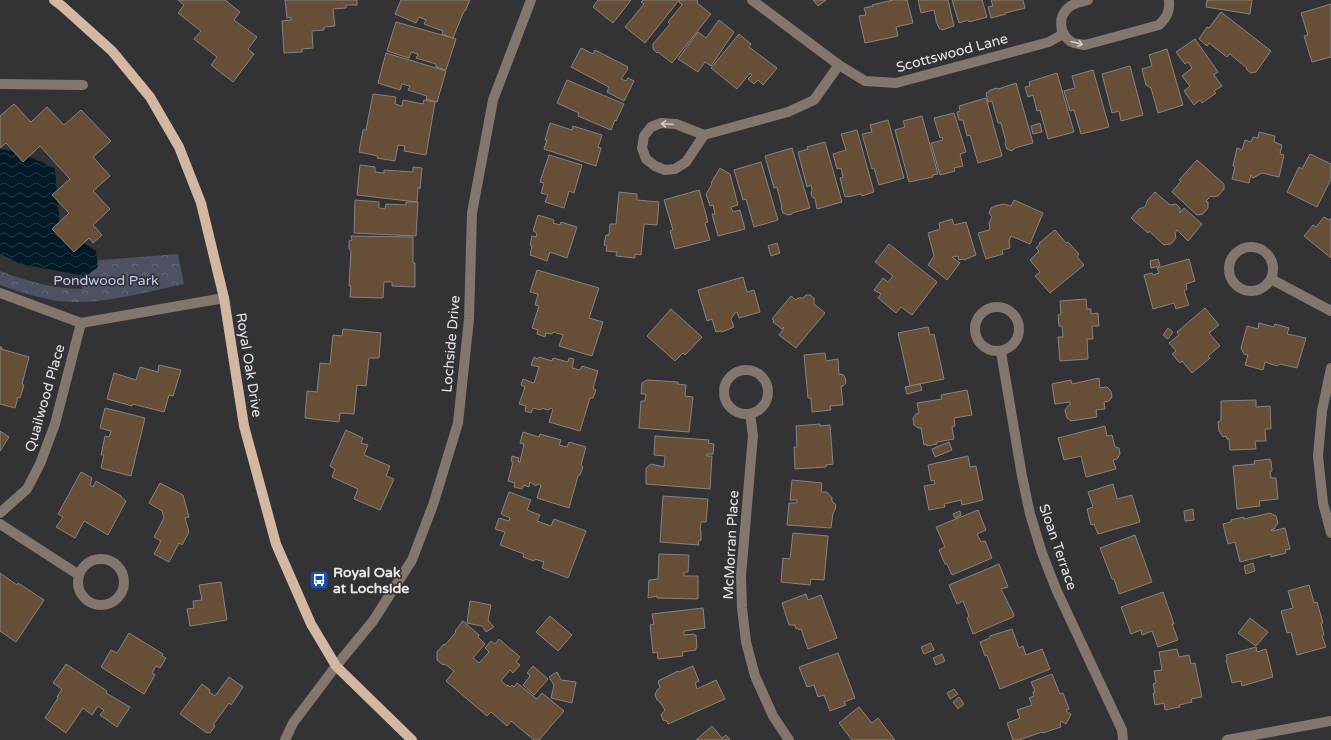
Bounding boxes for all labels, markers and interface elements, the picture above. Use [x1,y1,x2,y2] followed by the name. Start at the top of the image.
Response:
[894,30,1010,76] street label: Scottswood Lane
[1070,40,1083,47] one-way arrow
[661,120,674,128] one-way arrow
[53,272,159,289] park label: Pondwood Park
[438,295,464,393] street label: Lochside Drive
[232,311,266,419] street label: Royal Oak Drive
[22,342,69,454] street label: Quailwood Place
[720,490,742,600] street label: McMorran Place
[1035,502,1081,592] street label: Sloan Terrace
[333,564,409,597] place label: Royal Oak at Lochside
[308,569,330,591] bus stop icon: Royal Oak at Lochside

